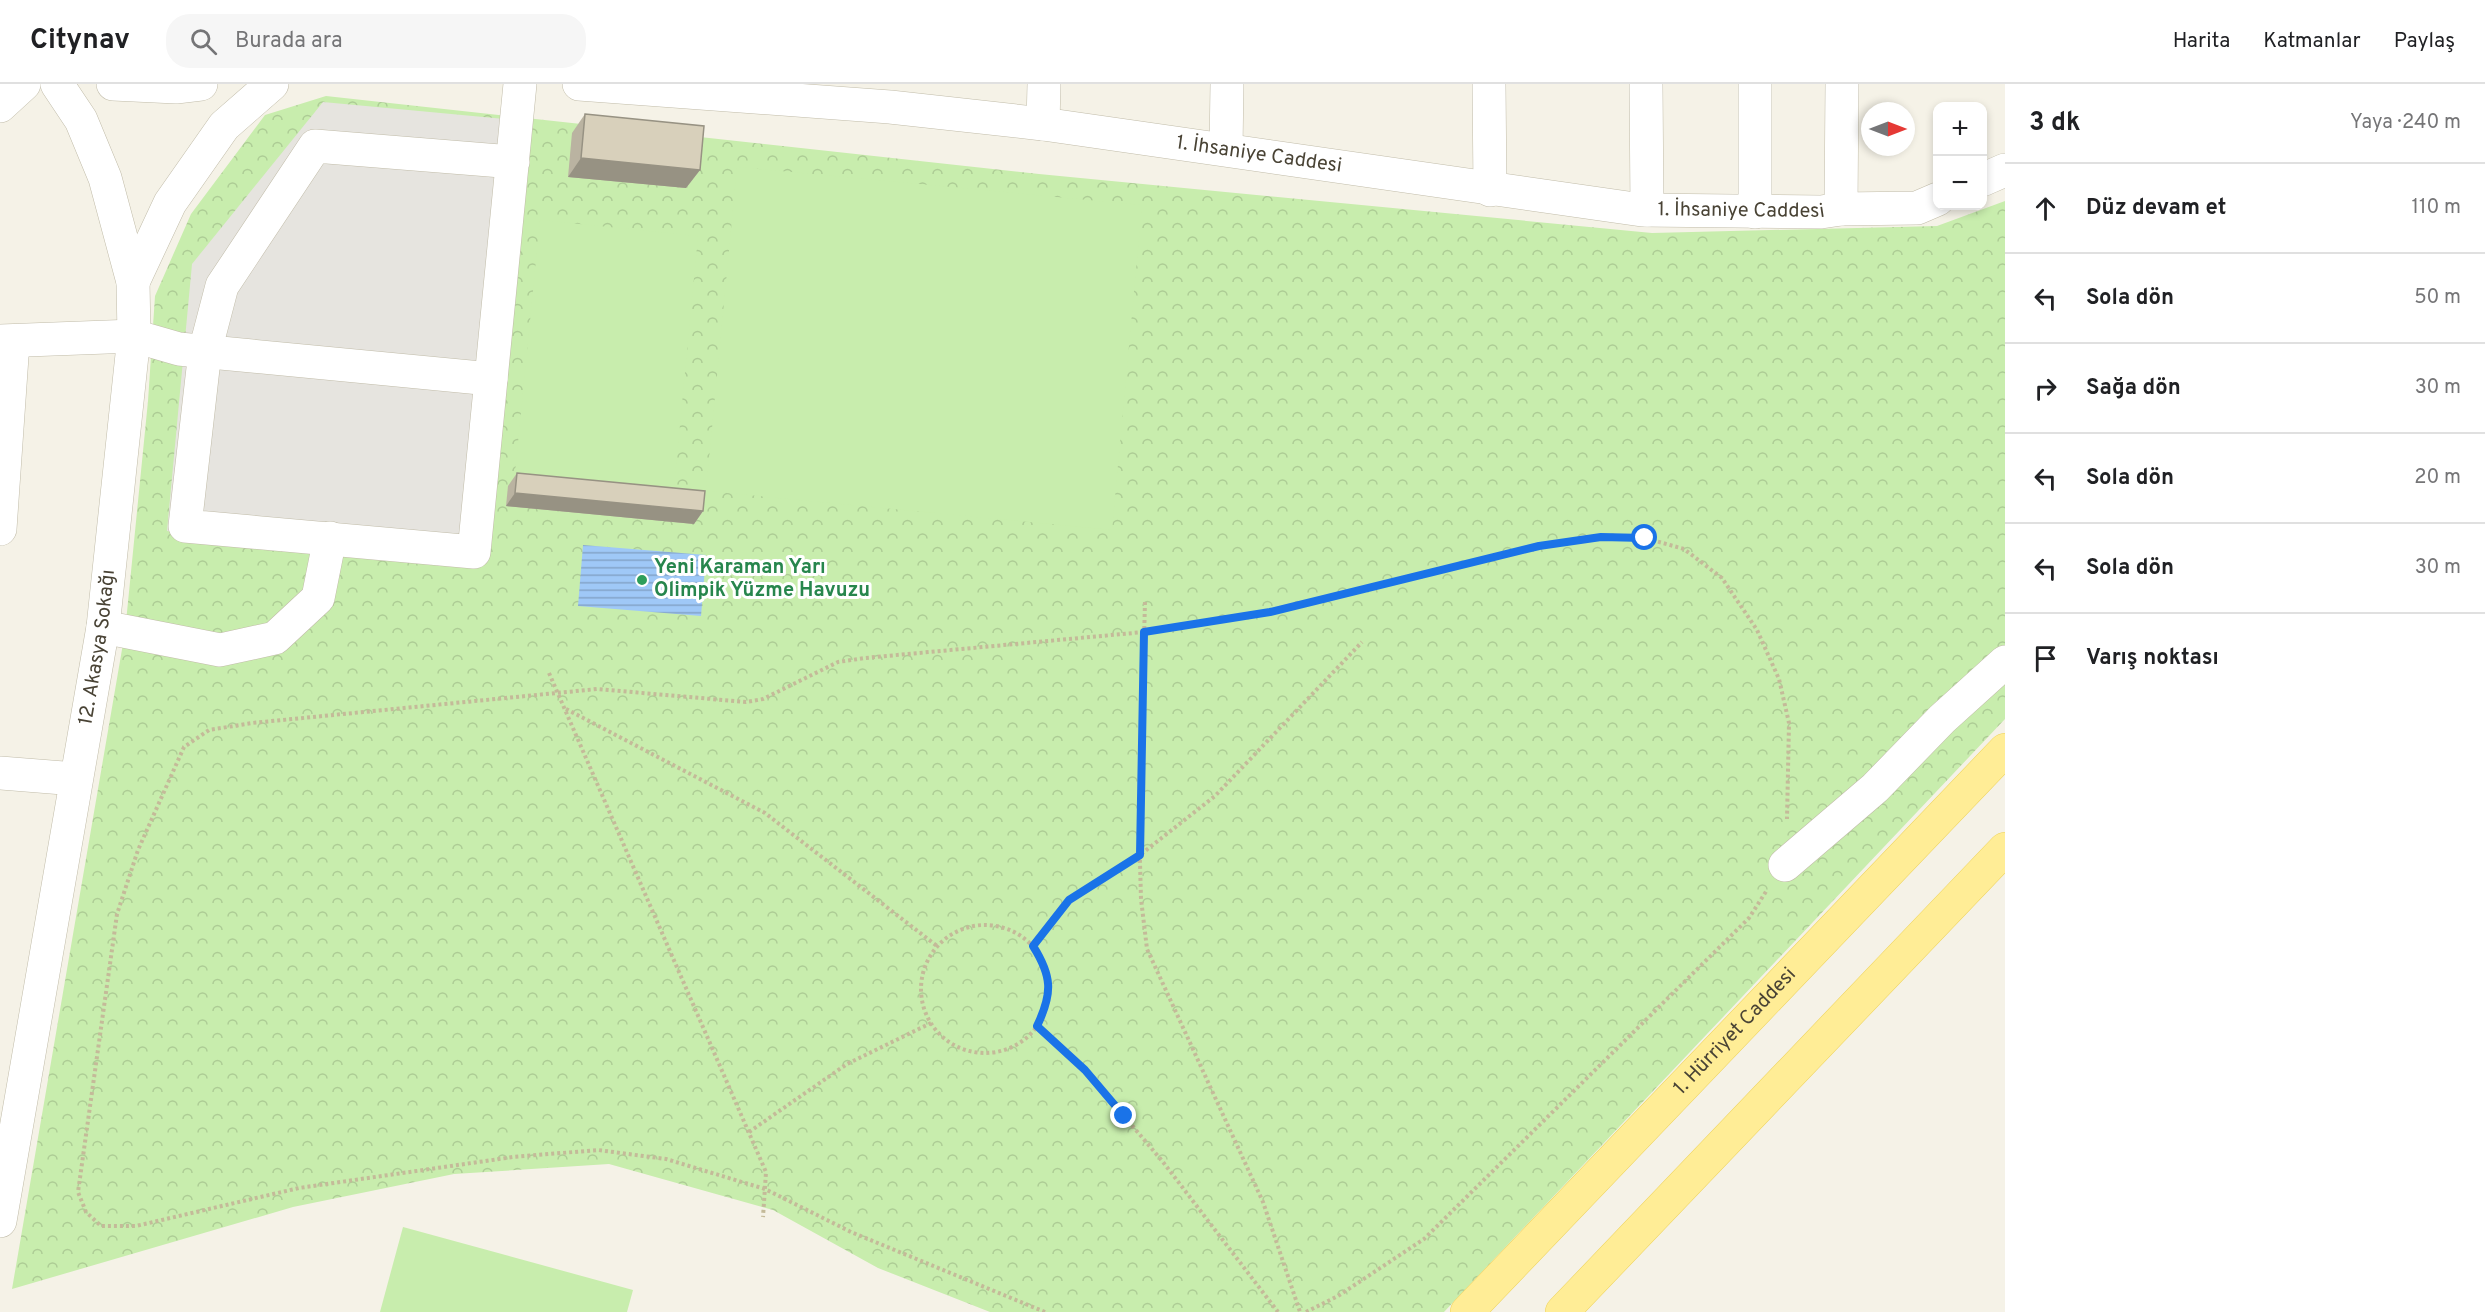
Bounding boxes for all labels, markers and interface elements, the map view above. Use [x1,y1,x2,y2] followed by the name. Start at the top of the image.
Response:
[166,14,586,68] search box
[30,23,130,59] text: Citynav
[187,25,220,58] icon: search
[235,28,343,55] text: Burada ara
[2173,28,2230,55] text: Harita
[2263,28,2361,55] text: Katmanlar
[2394,28,2455,55] text: Paylaş
[1861,102,1915,156] north arrow
[1933,102,1987,210] map controls
[1933,102,1987,156] button: +
[2029,107,2081,140] text: 3 dk
[2350,110,2461,136] text: Yaya · 240 m
[1174,130,1344,180] street label: 1. İhsaniye Caddesi
[1933,156,1987,210] button: −
[2029,192,2062,225] icon: ahead
[2086,195,2226,222] text: Düz devam et
[2412,195,2461,221] text: 110 m
[1657,196,1826,225] street label: 1. İhsaniye Caddesi
[2029,282,2062,315] icon: left
[2086,285,2174,312] text: Sola dön
[2414,285,2461,311] text: 50 m
[2029,372,2062,405] icon: right
[2086,375,2181,402] text: Sağa dön
[2415,375,2461,401] text: 30 m
[2029,462,2062,495] icon: left
[2086,465,2174,492] text: Sola dön
[2414,465,2461,491] text: 20 m
[1631,524,1657,550] route start
[2029,552,2062,585] icon: left
[654,555,870,604] place label: Yeni Karaman Yarı Olimpik Yüzme Havuzu
[2086,555,2174,582] text: Sola dön
[2415,555,2461,581] text: 30 m
[73,568,122,727] street label: 12. Akasya Sokağı
[635,573,649,587] marker: Yeni Karaman Yarı Olimpik Yüzme Havuzu
[2029,642,2062,675] icon: arrive
[2086,645,2219,672] text: Varış noktası
[1668,962,1802,1101] street label: 1. Hürriyet Caddesi
[1110,1102,1136,1128] route end

